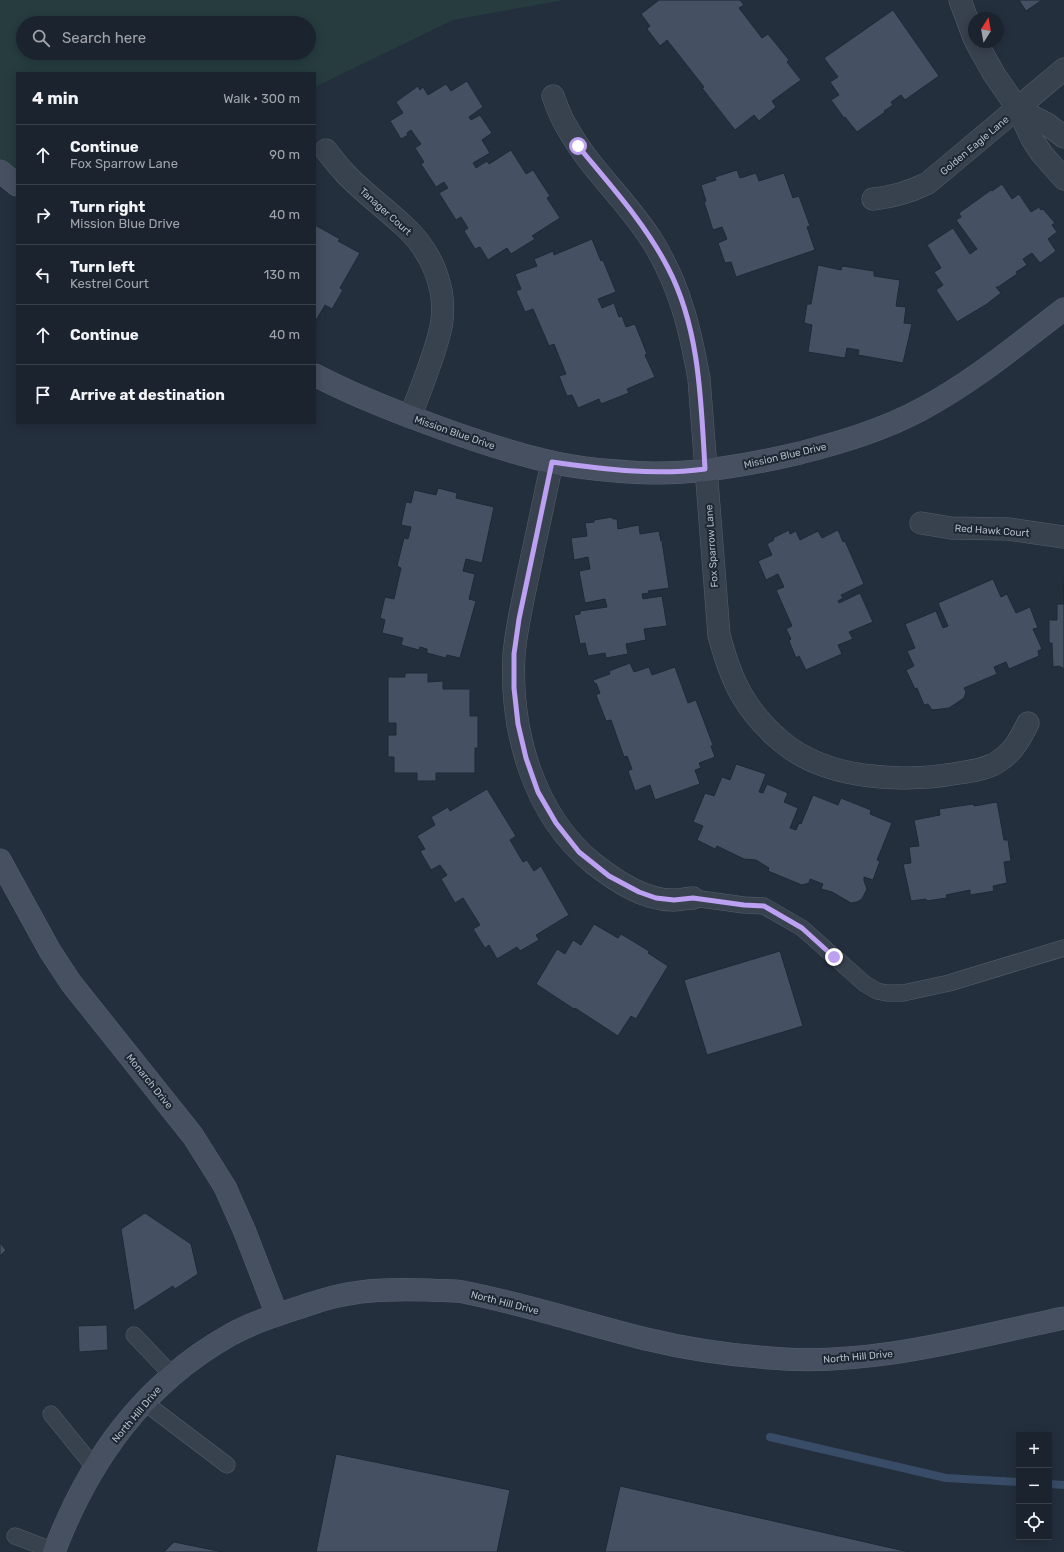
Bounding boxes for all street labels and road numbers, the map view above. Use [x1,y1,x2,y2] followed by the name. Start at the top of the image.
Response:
[938,113,1012,178] street label: Golden Eagle Lane
[357,185,414,238] street label: Tanager Court
[413,414,497,452] street label: Mission Blue Drive
[743,441,828,471] street label: Mission Blue Drive
[703,504,721,588] street label: Fox Sparrow Lane
[954,522,1030,540] street label: Red Hawk Court
[123,1052,175,1112] street label: Monarch Drive
[469,1289,540,1317] street label: North Hill Drive
[823,1348,894,1366] street label: North Hill Drive
[110,1384,164,1445] street label: North Hill Drive

